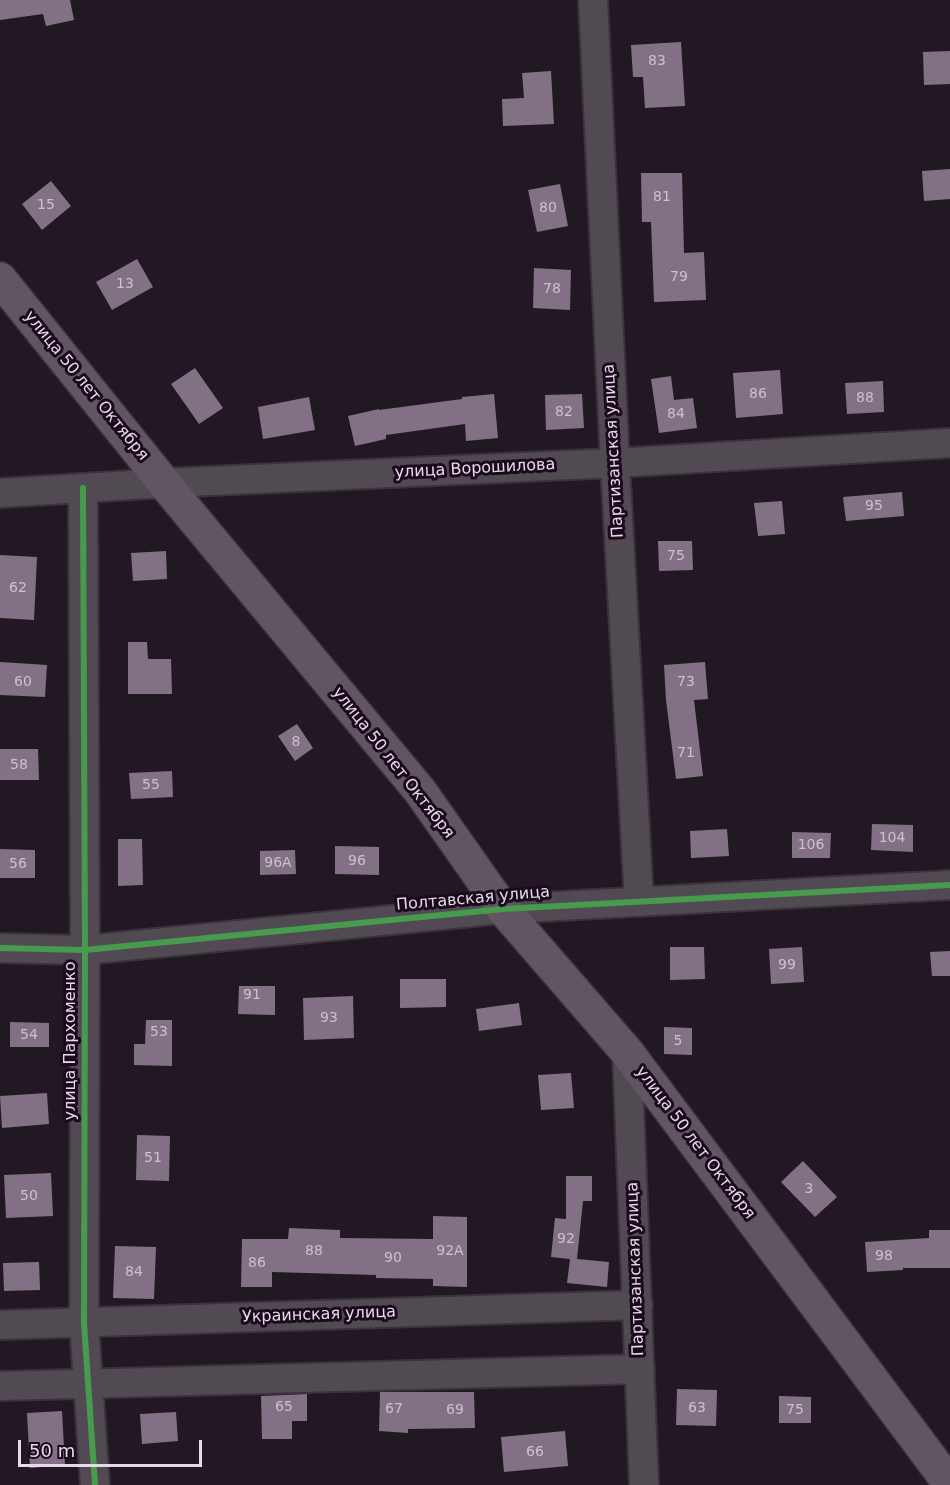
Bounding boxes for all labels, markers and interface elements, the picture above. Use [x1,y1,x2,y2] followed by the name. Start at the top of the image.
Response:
[648,53,666,69] house number: 83
[653,189,671,205] house number: 81
[37,197,55,213] house number: 15
[539,200,557,216] house number: 80
[670,269,688,285] house number: 79
[116,276,134,292] house number: 13
[543,281,561,297] house number: 78
[20,307,152,465] street label: улица 50 лет Октября
[600,363,628,539] street label: Партизанская улица
[749,386,767,402] house number: 86
[856,390,874,406] house number: 88
[555,404,573,420] house number: 82
[667,406,685,422] house number: 84
[394,455,556,483] street label: улица Ворошилова
[865,498,883,514] house number: 95
[667,548,685,564] house number: 75
[9,580,27,596] house number: 62
[14,674,32,690] house number: 60
[677,674,695,690] house number: 73
[328,684,458,842] street label: улица 50 лет Октября
[292,734,300,750] house number: 8
[677,745,695,761] house number: 71
[10,757,28,773] house number: 58
[142,777,160,793] house number: 55
[879,830,905,846] house number: 104
[798,837,824,853] house number: 106
[348,853,366,869] house number: 96
[264,855,292,871] house number: 96А
[9,856,27,872] house number: 56
[395,883,551,915] street label: Полтавская улица
[778,957,796,973] house number: 99
[61,962,81,1120] street label: улица Пархоменко
[243,987,261,1003] house number: 91
[320,1010,338,1026] house number: 93
[150,1024,168,1040] house number: 53
[20,1027,38,1043] house number: 54
[674,1033,682,1049] house number: 5
[631,1063,759,1223] street label: улица 50 лет Октября
[144,1150,162,1166] house number: 51
[805,1181,813,1197] house number: 3
[623,1182,649,1356] street label: Партизанская улица
[20,1188,38,1204] house number: 50
[557,1231,575,1247] house number: 92
[305,1243,323,1259] house number: 88
[436,1243,464,1259] house number: 92А
[875,1248,893,1264] house number: 98
[384,1250,402,1266] house number: 90
[248,1255,266,1271] house number: 86
[125,1264,143,1280] house number: 84
[242,1303,396,1327] street label: Украинская улица
[275,1399,293,1415] house number: 65
[688,1400,706,1416] house number: 63
[385,1401,403,1417] house number: 67
[446,1402,464,1418] house number: 69
[786,1402,804,1418] house number: 75
[21,1428,206,1466] scale bar
[29,1440,75,1461] text: 50 m
[526,1444,544,1460] house number: 66

